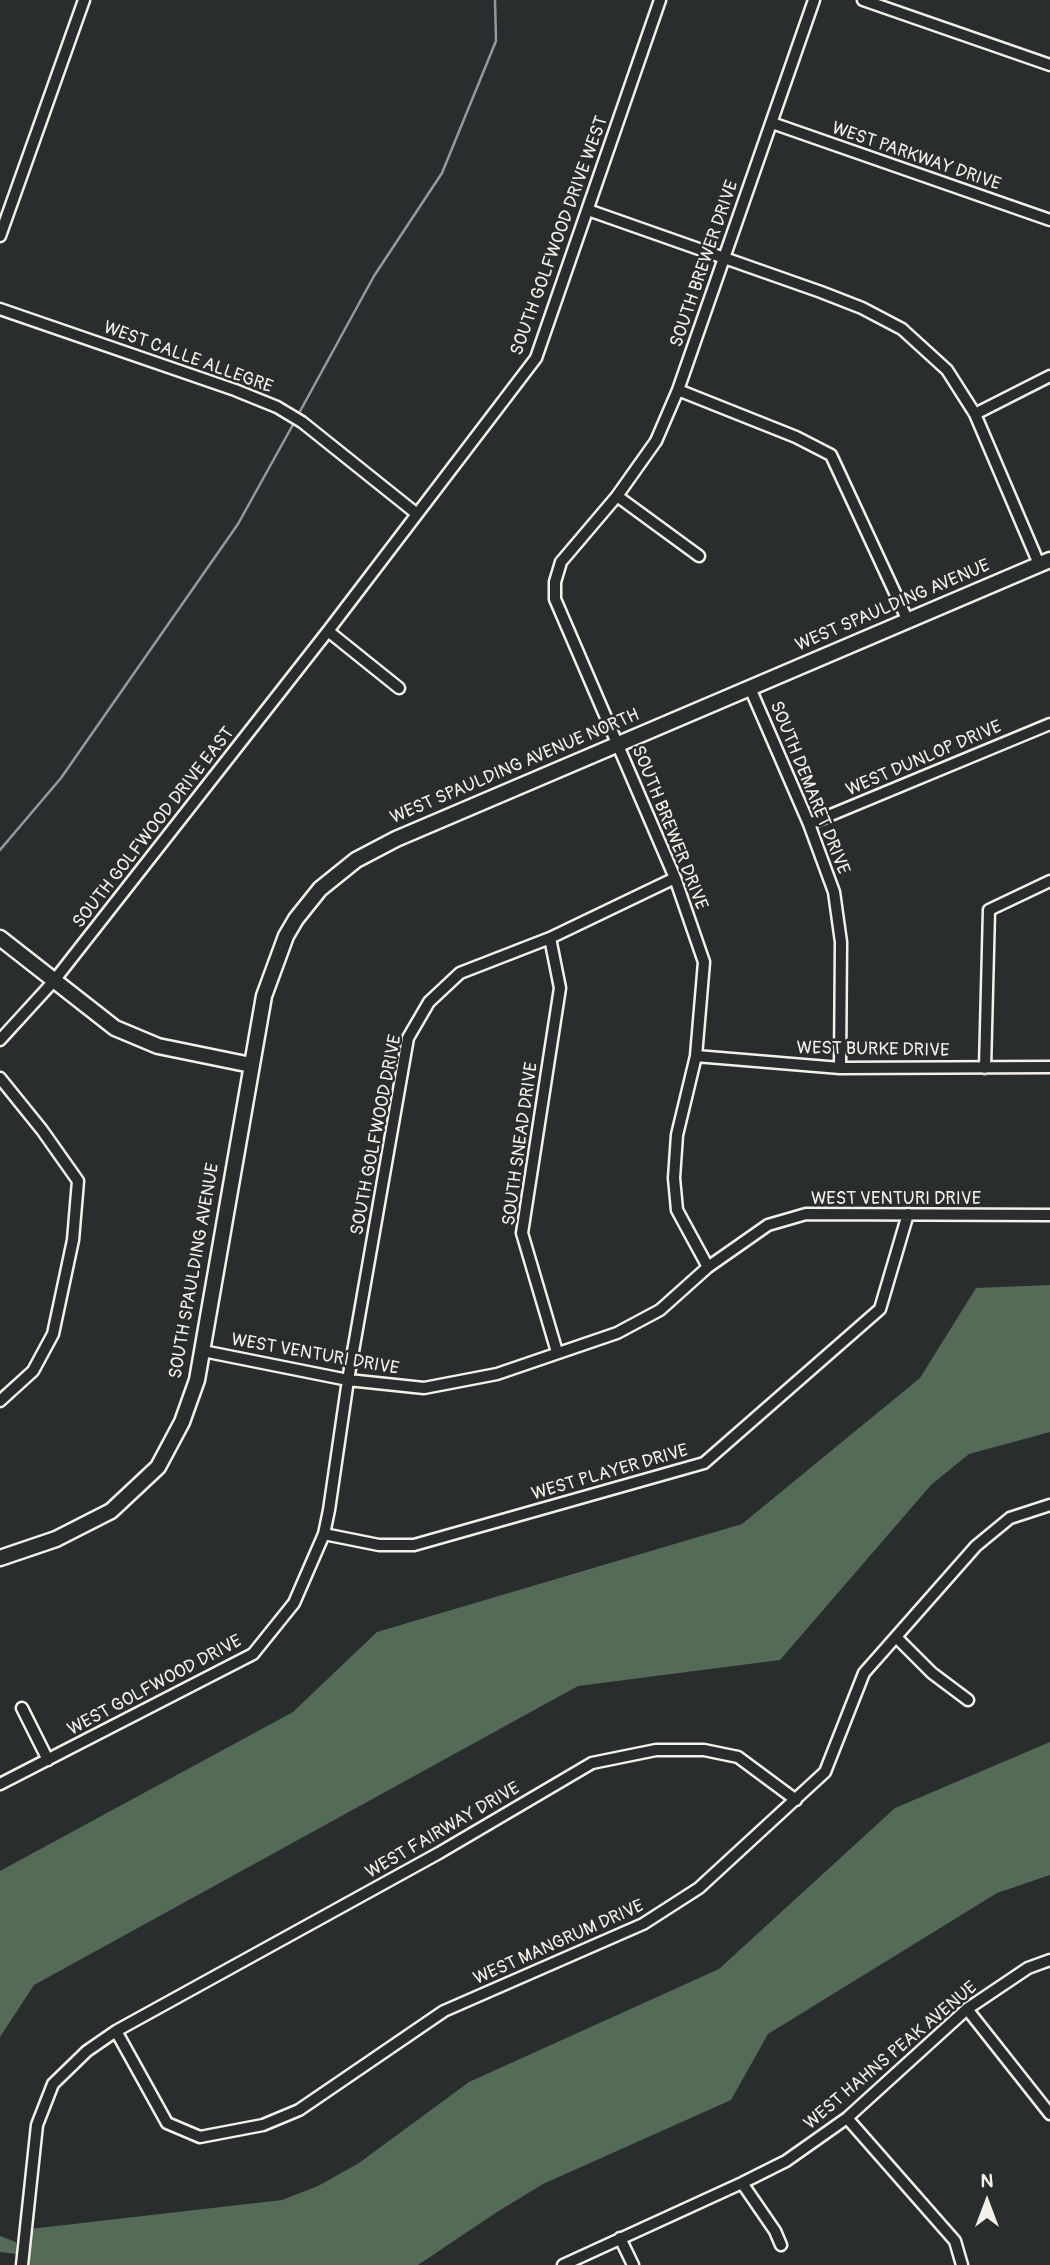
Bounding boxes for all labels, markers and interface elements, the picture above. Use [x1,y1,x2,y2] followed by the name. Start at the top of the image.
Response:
[507,113,613,359] street label: SOUTH GOLFWOOD DRIVE WEST
[829,118,1003,196] street label: WEST PARKWAY DRIVE
[666,178,744,350] street label: SOUTH BREWER DRIVE
[100,317,276,399] street label: WEST CALLE ALLEGRE
[793,555,993,657] street label: WEST SPAULDING AVENUE
[764,698,854,878] street label: SOUTH DEMARET DRIVE
[387,705,643,829] street label: WEST SPAULDING AVENUE NORTH
[843,716,1005,802] street label: WEST DUNLOP DRIVE
[69,723,239,933] street label: SOUTH GOLFWOOD DRIVE EAST
[626,743,712,913] street label: SOUTH BREWER DRIVE
[347,1033,407,1237] street label: SOUTH GOLFWOOD DRIVE
[796,1038,950,1062] street label: WEST BURKE DRIVE
[499,1061,543,1227] street label: SOUTH SNEAD DRIVE
[165,1161,225,1381] street label: SOUTH SPAULDING AVENUE
[811,1188,981,1210] street label: WEST VENTURI DRIVE
[229,1330,401,1380] street label: WEST VENTURI DRIVE
[529,1440,691,1506] street label: WEST PLAYER DRIVE
[64,1631,246,1741] street label: WEST GOLFWOOD DRIVE
[362,1778,524,1884] street label: WEST FAIRWAY DRIVE
[471,1896,647,1990] street label: WEST MANGRUM DRIVE
[800,1977,982,2135] street label: WEST HAHNS PEAK AVENUE
[952,2167,1022,2237] north arrow
[981,2169,993,2193] text: N

